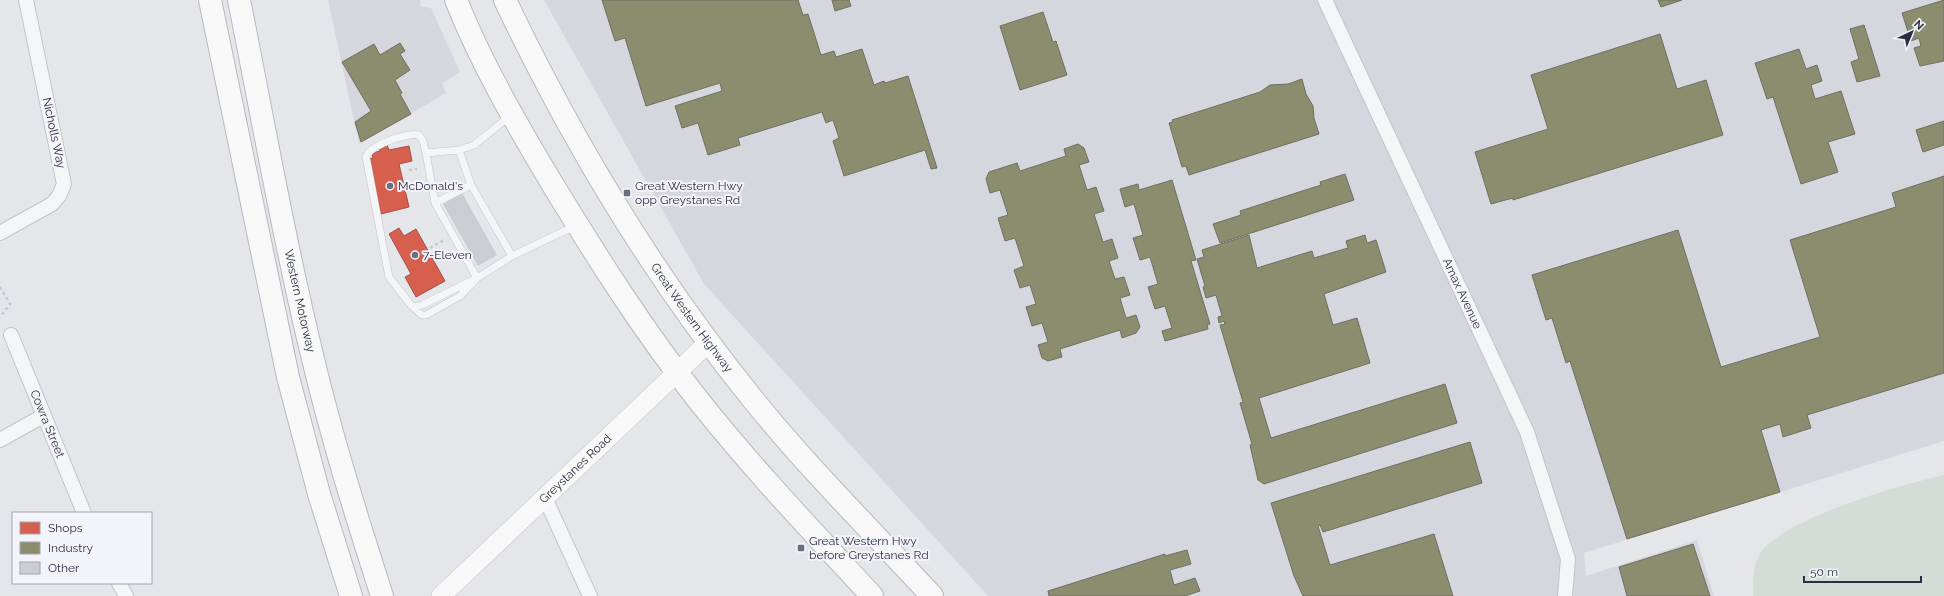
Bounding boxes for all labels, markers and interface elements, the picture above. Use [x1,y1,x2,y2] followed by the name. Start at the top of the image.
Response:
[1892,12,1932,52] north arrow
[1911,18,1926,33] text: N
[40,96,68,170] street label: Nicholls Way
[398,179,463,193] place label: McDonald's
[635,179,743,207] place label: Great Western Hwy opp Greystanes Rd
[385,181,395,191] marker: McDonald's
[622,188,632,198] marker: Great Western Hwy opp Greystanes Rd
[281,248,318,354] street label: Western Motorway
[423,248,472,262] place label: 7-Eleven
[410,250,420,260] marker: 7-Eleven
[1440,256,1485,331] street label: Amax Avenue
[648,260,736,375] street label: Great Western Highway
[27,388,68,460] street label: Cowra Street
[536,431,614,506] street label: Greystanes Road
[12,512,152,584] legend
[48,521,83,535] text: Shops
[809,534,929,562] place label: Great Western Hwy before Greystanes Rd
[48,541,94,555] text: Industry
[796,543,806,553] marker: Great Western Hwy before Greystanes Rd
[1804,558,1921,584] scale bar
[48,561,80,575] text: Other
[1810,565,1838,579] text: 50 m

